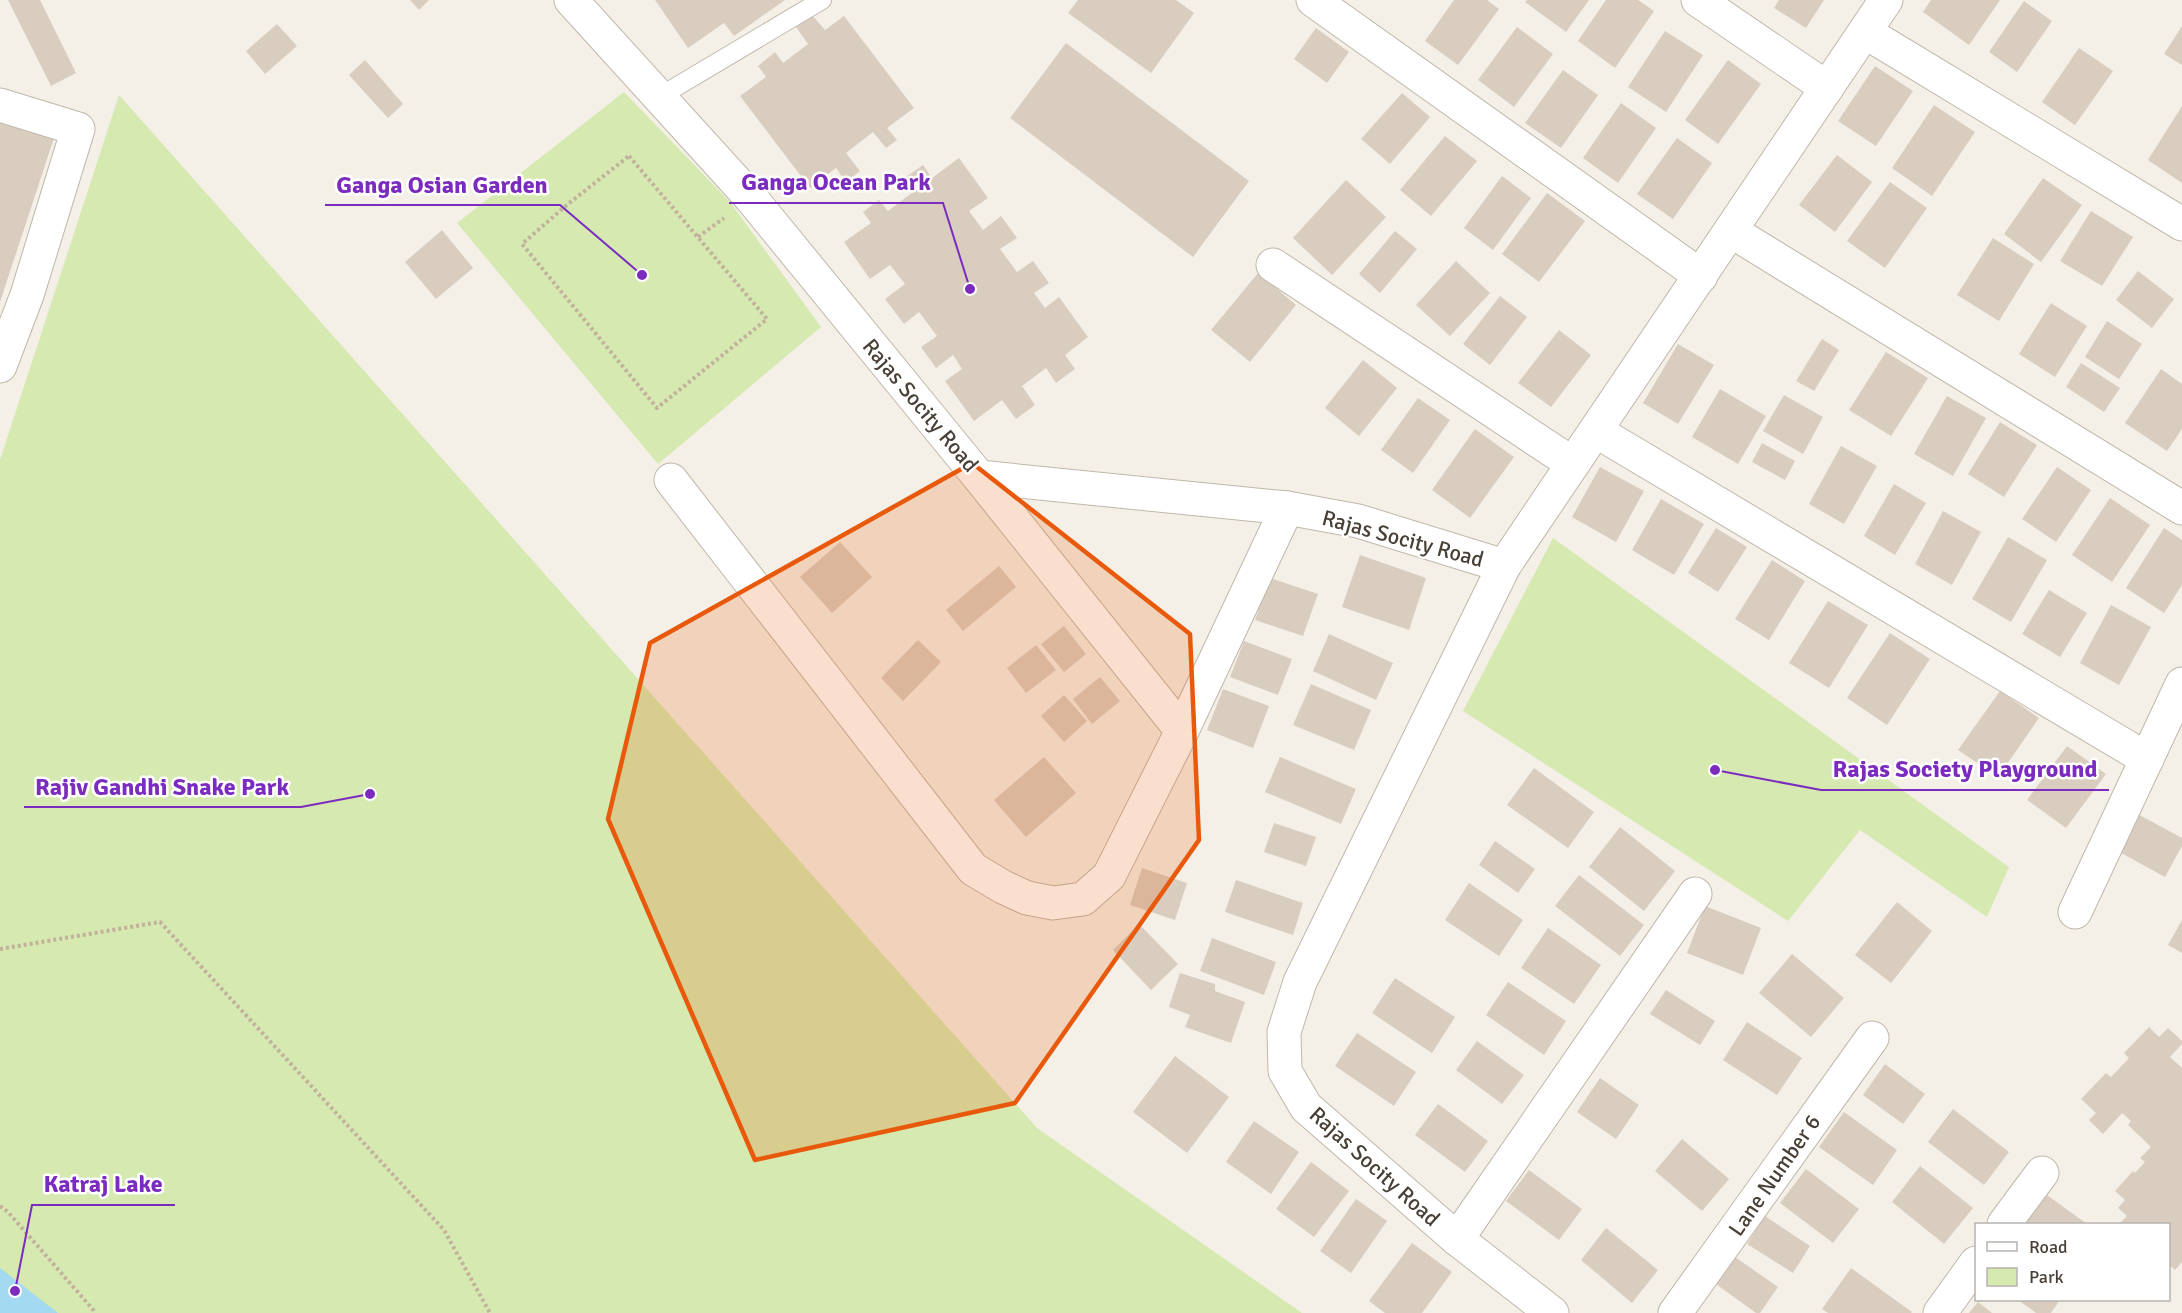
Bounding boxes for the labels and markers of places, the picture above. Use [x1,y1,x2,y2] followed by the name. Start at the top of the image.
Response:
[729,161,943,203] callout: Ganga Ocean Park
[325,163,560,205] callout: Ganga Osian Garden
[1821,748,2109,790] callout: Rajas Society Playground
[24,765,301,807] callout: Rajiv Gandhi Snake Park
[32,1163,175,1205] callout: Katraj Lake

